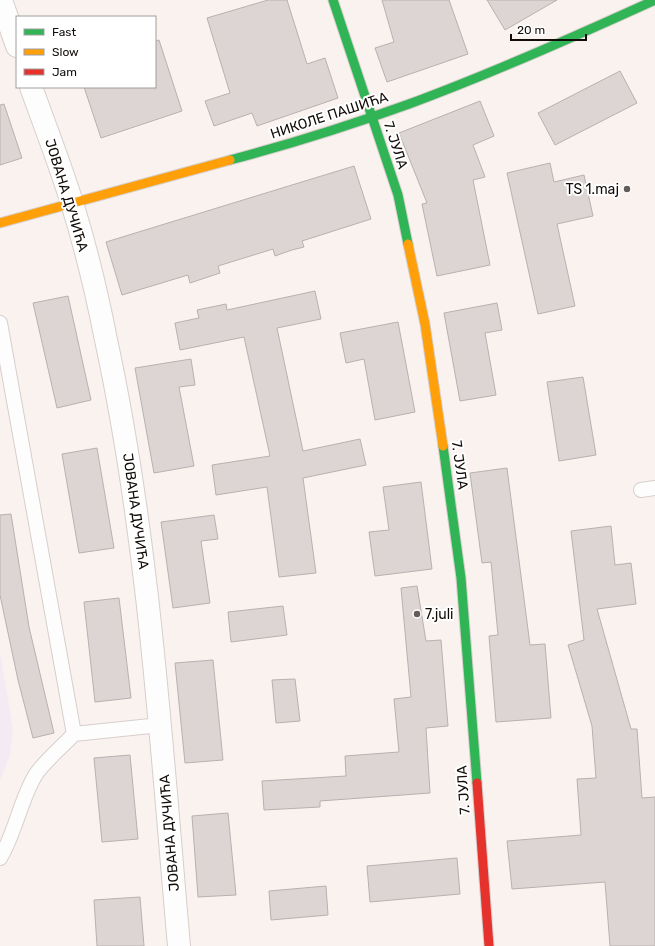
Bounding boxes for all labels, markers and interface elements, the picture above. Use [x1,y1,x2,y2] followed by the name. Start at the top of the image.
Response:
[16,16,156,88] legend
[511,16,586,42] scale bar
[517,23,545,37] text: 20 m
[52,25,76,39] text: Fast
[52,45,79,59] text: Slow
[52,65,77,79] text: Jam
[268,88,391,143] street label: НИКОЛЕ ПАШИЋА
[380,119,411,172] street label: 7. ЈУЛА
[41,137,92,254] street label: ЈОВАНА ДУЧИЋА
[565,181,619,198] place label: TS 1.maj
[622,184,632,194] marker: TS 1.maj
[448,440,471,491] street label: 7. ЈУЛА
[119,452,152,571] street label: ЈОВАНА ДУЧИЋА
[425,606,453,623] place label: 7.juli
[412,609,422,619] marker: 7.juli
[453,764,474,815] street label: 7. ЈУЛА
[156,773,183,892] street label: ЈОВАНА ДУЧИЋА

